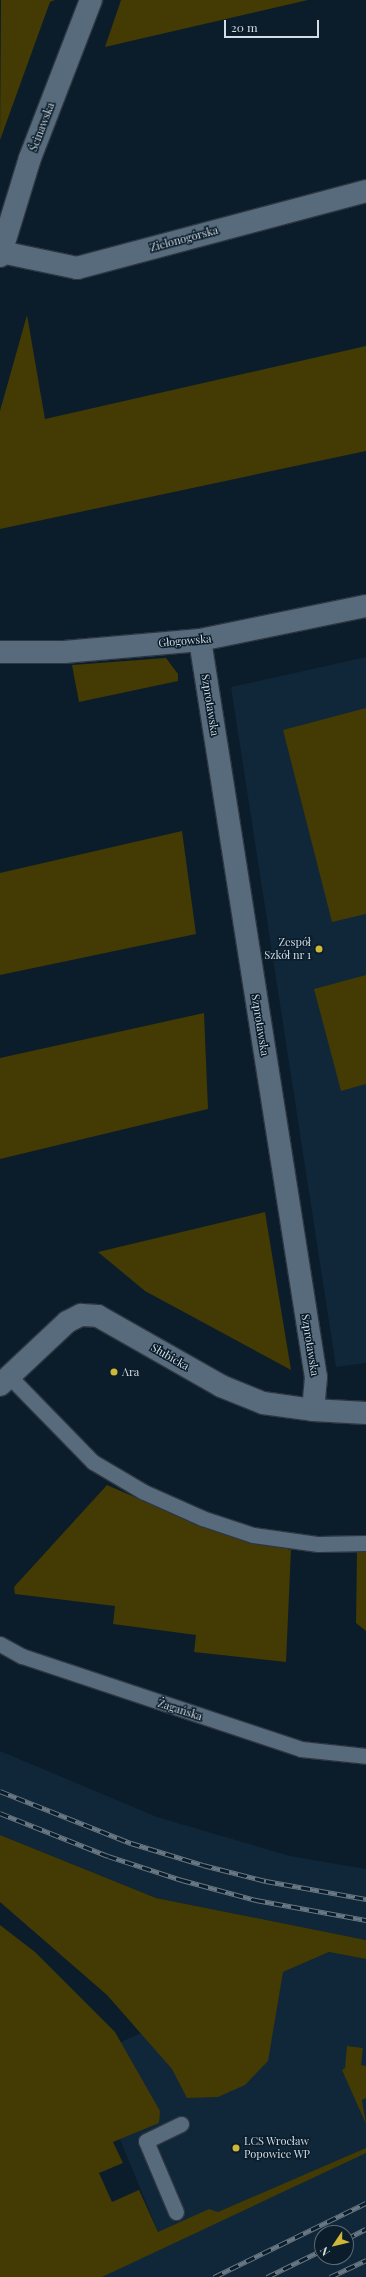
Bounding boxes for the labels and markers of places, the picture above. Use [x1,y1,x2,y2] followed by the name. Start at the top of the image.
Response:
[264,936,311,962] place label: Zespół Szkół nr 1
[314,944,324,954] marker: Zespół Szkół nr 1
[122,1365,139,1379] place label: Ara
[109,1367,119,1377] marker: Ara
[244,2135,310,2161] place label: LCS Wrocław Popowice WP
[231,2143,241,2153] marker: LCS Wrocław Popowice WP

